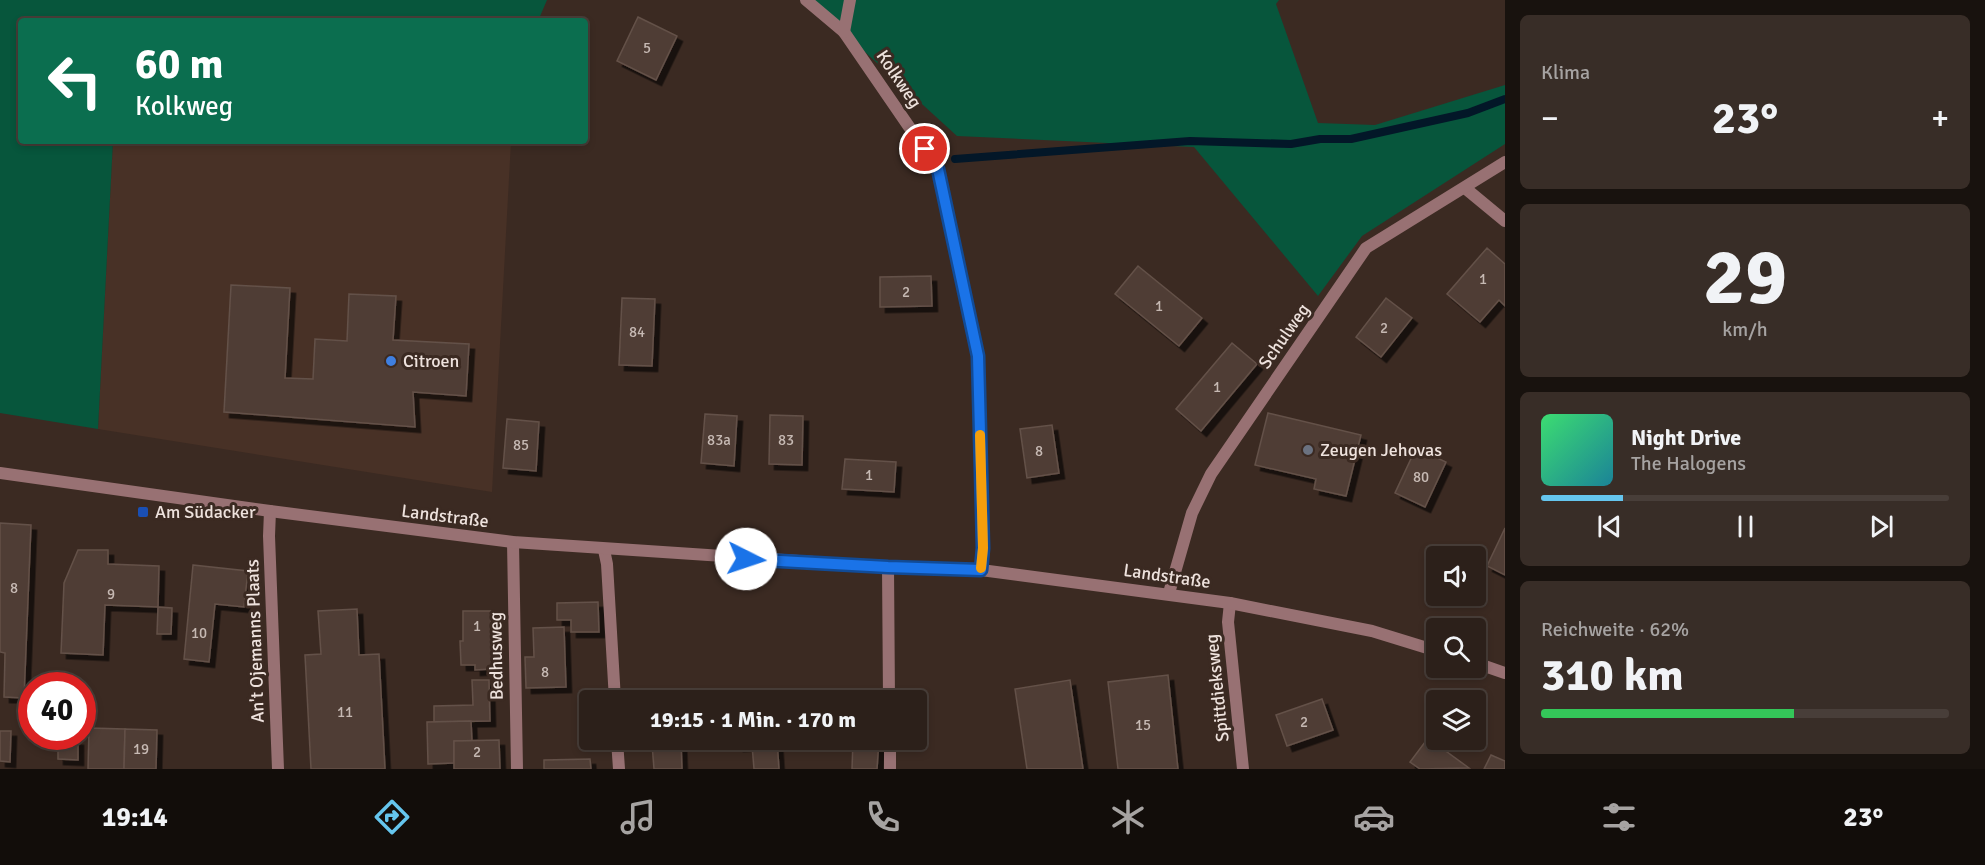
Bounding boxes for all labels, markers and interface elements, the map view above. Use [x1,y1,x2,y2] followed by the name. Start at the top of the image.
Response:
[135,39,224,90] text: 60 m
[643,39,651,57] house number: 5
[36,42,114,120] icon: left
[872,46,926,112] street label: Kolkweg
[1541,60,1590,85] text: Klima
[135,90,233,123] text: Kolkweg
[1712,91,1778,146] text: 23°
[1541,98,1559,139] text: −
[1931,98,1949,139] text: +
[899,123,950,174] pin
[908,132,941,165] icon: arrive
[1703,230,1787,326] text: 29
[1479,270,1487,288] house number: 1
[902,283,910,301] house number: 2
[1155,297,1163,315] house number: 1
[1254,299,1314,373] street label: Schulweg
[1722,317,1768,342] text: km/h
[1380,319,1388,337] house number: 2
[629,323,645,341] house number: 84
[403,350,459,372] place label: Citroen
[384,354,398,368] marker: Citroen
[1213,378,1221,396] house number: 1
[1631,424,1741,451] text: Night Drive
[707,431,731,449] house number: 83a
[778,431,794,449] house number: 83
[513,436,529,454] house number: 85
[1320,439,1442,461] place label: Zeugen Jehovas
[1035,442,1043,460] house number: 8
[1301,443,1315,457] marker: Zeugen Jehovas
[1631,451,1746,476] text: The Halogens
[865,466,873,484] house number: 1
[1413,468,1429,486] house number: 80
[400,500,490,532] street label: Landstraße
[155,501,256,523] place label: Am Südacker
[136,505,150,519] marker: Am Südacker
[1593,510,1626,543] icon: previous
[1729,510,1762,543] icon: pause
[1865,510,1898,543] icon: next
[714,527,778,591] position arrow
[1426,546,1486,750] map controls
[1426,546,1486,606] button: sound
[241,559,269,723] street label: An't Ojemanns Plaats
[1122,559,1212,593] street label: Landstraße
[10,579,18,597] house number: 8
[107,585,115,603] house number: 9
[484,612,508,700] street label: Bedhusweg
[473,617,481,635] house number: 1
[1541,617,1689,642] text: Reichweite · 62%
[1426,618,1486,678] button: search
[191,624,207,642] house number: 10
[1200,633,1234,743] street label: Spittdieksweg
[1541,648,1684,703] text: 310 km
[541,663,549,681] house number: 8
[18,672,96,750] speed limit sign: 40
[1426,690,1486,750] button: layers
[337,703,353,721] house number: 11
[650,706,856,733] text: 19:15 · 1 Min. · 170 m
[1300,713,1308,731] house number: 2
[1135,716,1151,734] house number: 15
[133,740,149,758] house number: 19
[473,743,481,761] house number: 2
[371,796,413,838] icon: directions
[617,796,659,838] icon: music
[862,796,904,838] icon: phone
[1107,796,1149,838] icon: climate
[1353,796,1395,838] icon: car
[1598,796,1640,838] icon: filters
[102,801,168,834] text: 19:14
[1843,801,1883,834] text: 23°

